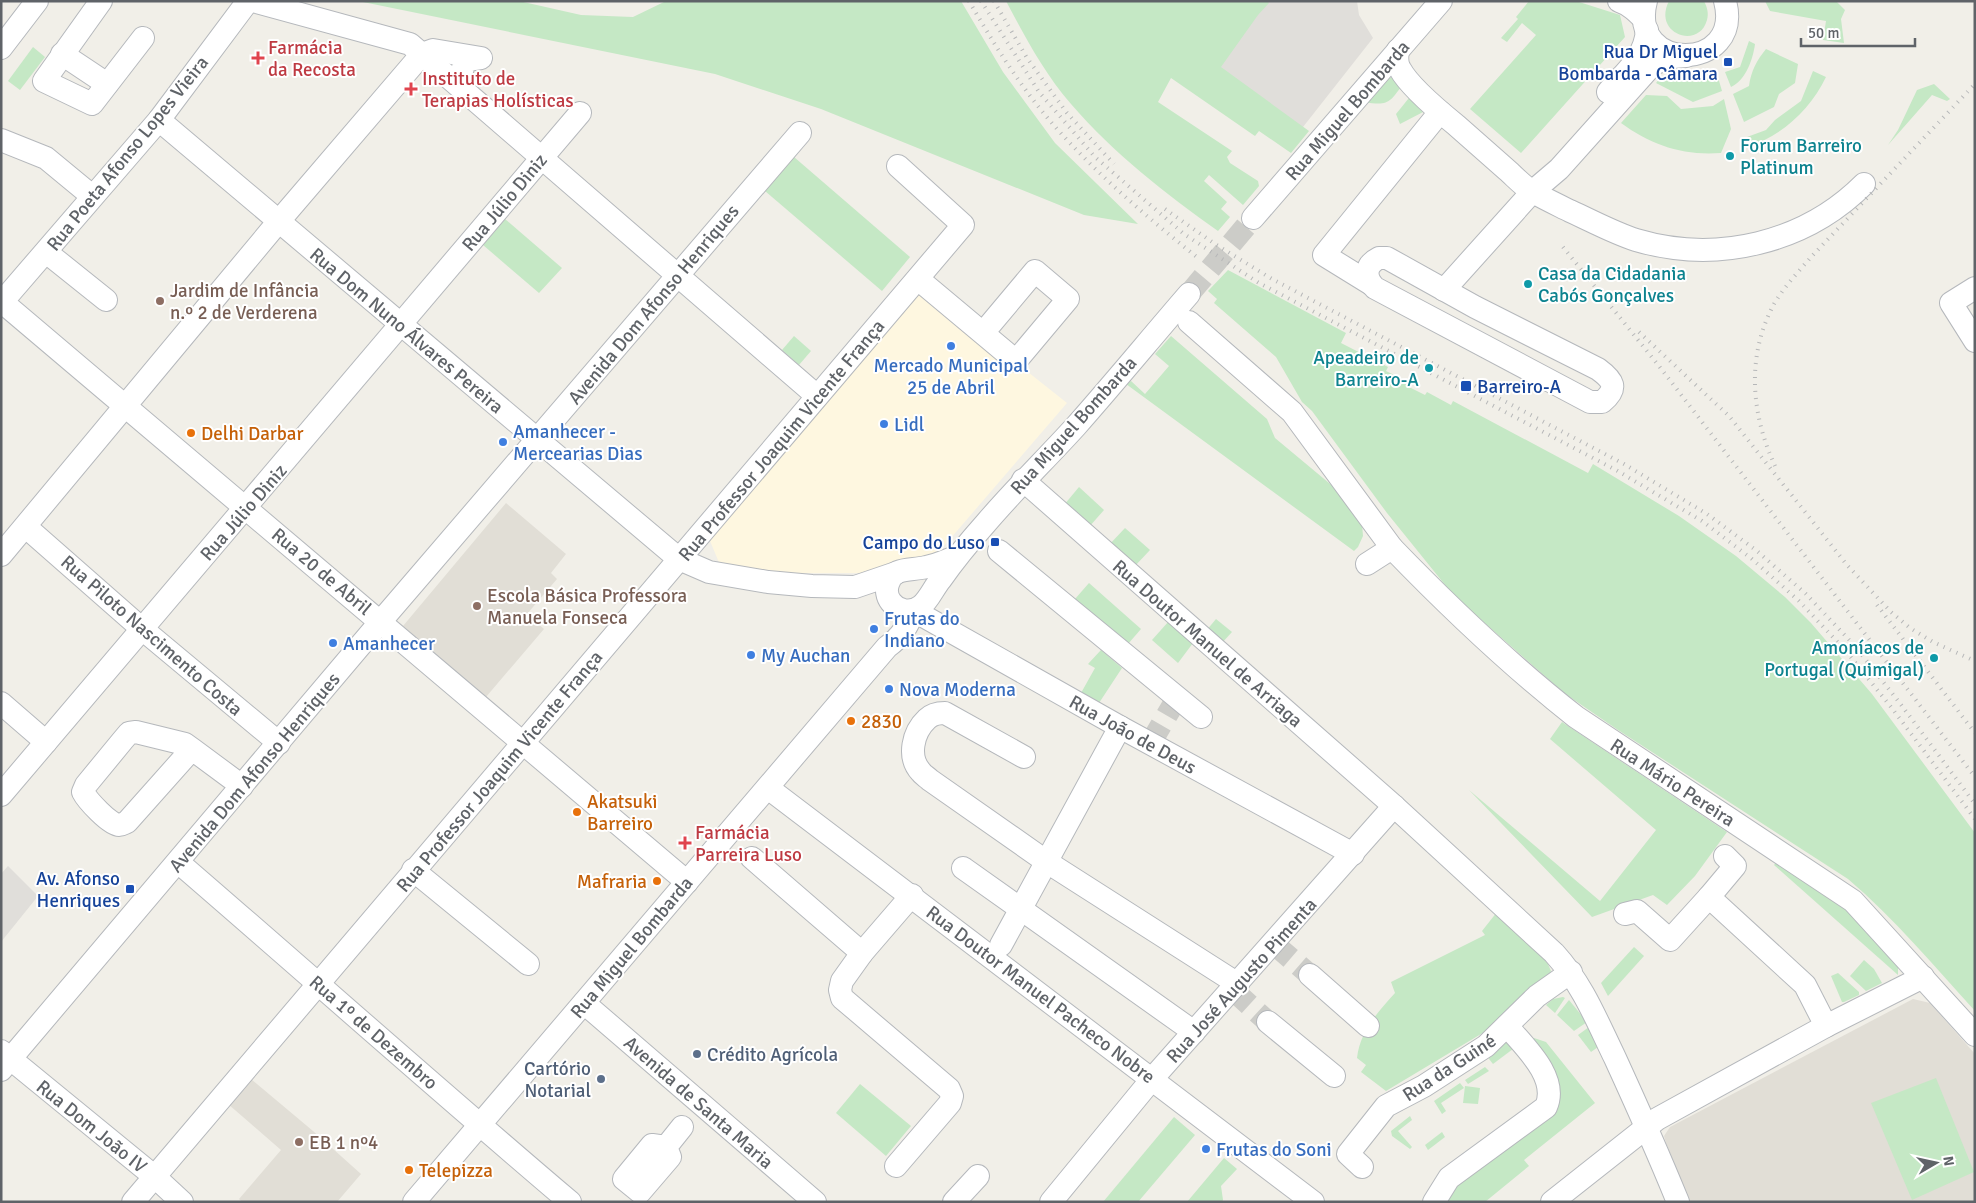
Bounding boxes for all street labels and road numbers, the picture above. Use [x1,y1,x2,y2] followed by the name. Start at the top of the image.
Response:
[1280,36,1415,186] street label: Rua Miguel Bombarda
[42,51,214,256] street label: Rua Poeta Afonso Lopes Vieira
[457,149,553,256] street label: Rua Júlio Diniz
[563,200,744,410] street label: Avenida Dom Afonso Henriques
[305,243,508,419] street label: Rua Dom Nuno Álvares Pereira
[674,315,890,566] street label: Rua Professor Joaquim Vicente França
[1005,351,1142,500] street label: Rua Miguel Bombarda
[195,459,292,566] street label: Rua Júlio Diniz
[266,523,376,621] street label: Rua 20 de Abril
[55,550,247,721] street label: Rua Piloto Nascimento Costa
[1107,555,1307,733] street label: Rua Doutor Manuel de Arriaga
[392,646,608,897] street label: Rua Professor Joaquim Vicente França
[164,668,345,878] street label: Avenida Dom Afonso Henriques
[1065,690,1200,780] street label: Rua João de Deus
[1605,733,1739,832] street label: Rua Mário Pereira
[565,872,698,1024] street label: Rua Miguel Bombarda
[1161,893,1322,1068] street label: Rua José Augusto Pimenta
[921,901,1160,1089] street label: Rua Doutor Manuel Pacheco Nobre
[304,970,443,1095] street label: Rua 1º de Dezembro
[1398,1029,1501,1107] street label: Rua da Guiné
[619,1031,778,1174] street label: Avenida de Santa Maria
[31,1075,152,1179] street label: Rua Dom João IV

